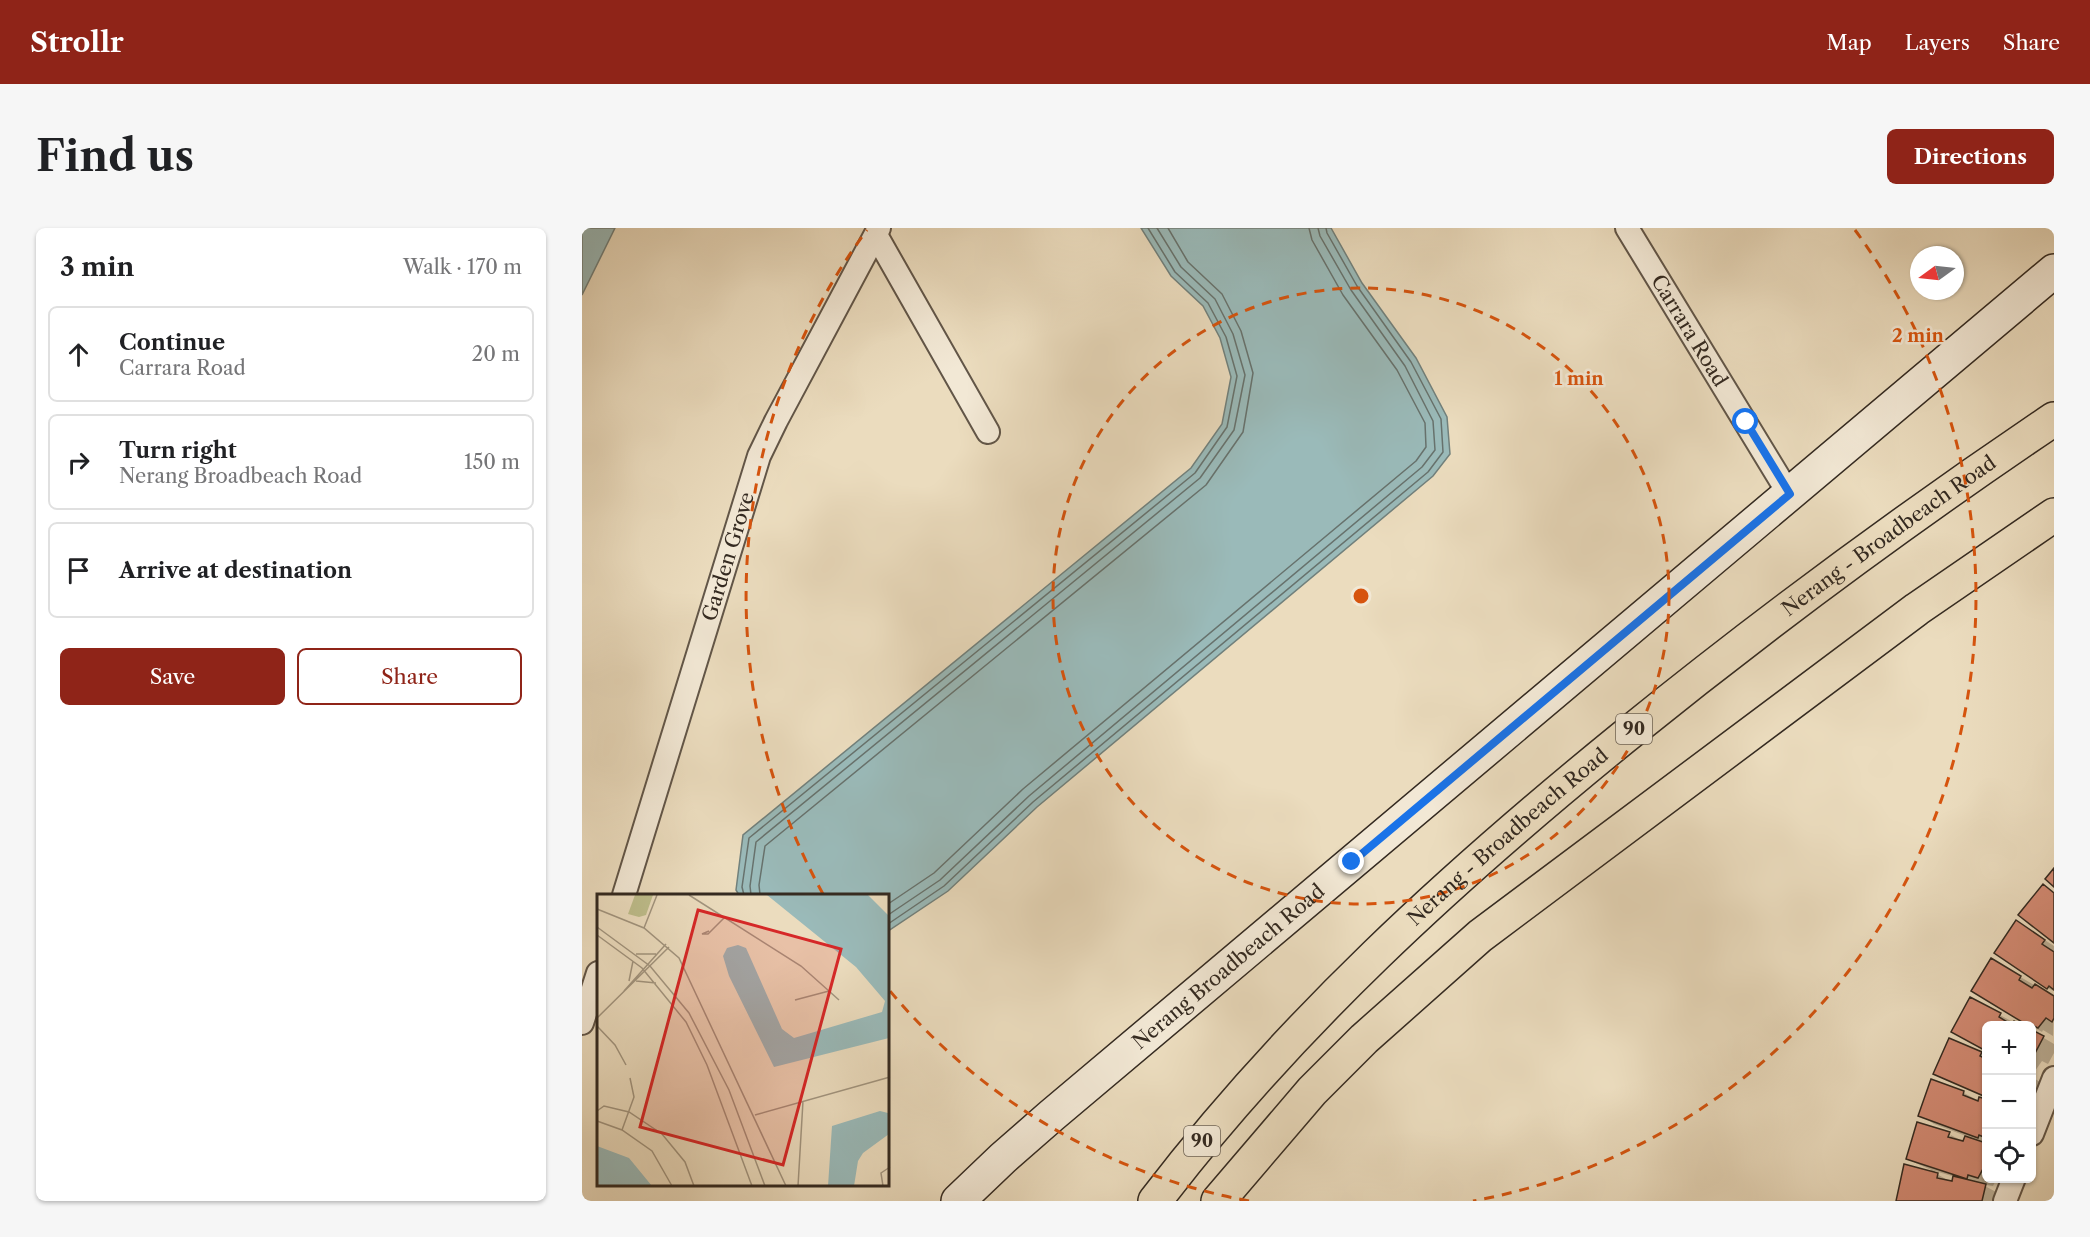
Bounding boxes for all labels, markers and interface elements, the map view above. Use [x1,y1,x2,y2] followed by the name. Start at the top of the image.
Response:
[30,25,124,59] text: Strollr
[1827,30,1872,55] text: Map
[1905,30,1970,55] text: Layers
[2003,30,2060,55] text: Share
[1887,129,2054,184] button: Directions
[36,130,194,182] text: Find us
[1910,246,1964,300] north arrow
[60,251,134,283] text: 3 min
[403,255,522,279] text: Walk · 170 m
[1646,270,1733,391] street label: Carrara Road
[1892,325,1945,347] text: 2 min
[119,329,225,356] text: Continue
[62,338,95,371] icon: ahead
[472,342,520,366] text: 20 m
[119,356,246,380] text: Carrara Road
[1554,368,1604,390] text: 1 min
[1732,408,1758,434] route start
[119,437,237,464] text: Turn right
[62,446,95,479] icon: right
[464,450,520,474] text: 150 m
[1777,450,2000,621] street label: Nerang - Broadbeach Road
[119,464,362,488] text: Nerang Broadbeach Road
[697,489,759,624] street label: Garden Grove
[62,554,95,587] icon: arrive
[119,557,352,584] text: Arrive at destination
[1351,586,1371,606] centre of rings
[60,648,285,705] button: Save
[297,648,522,705] button: Share
[1616,714,1652,744] road number: 90
[1403,743,1613,931] street label: Nerang - Broadbeach Road
[1338,848,1364,874] route end
[1128,879,1329,1054] street label: Nerang Broadbeach Road
[597,894,890,1186] inset map
[1982,1021,2036,1183] map controls
[1982,1021,2036,1075] button: +
[1982,1075,2036,1129] button: −
[1184,1126,1220,1156] road number: 90
[1982,1129,2036,1183] button: locate

